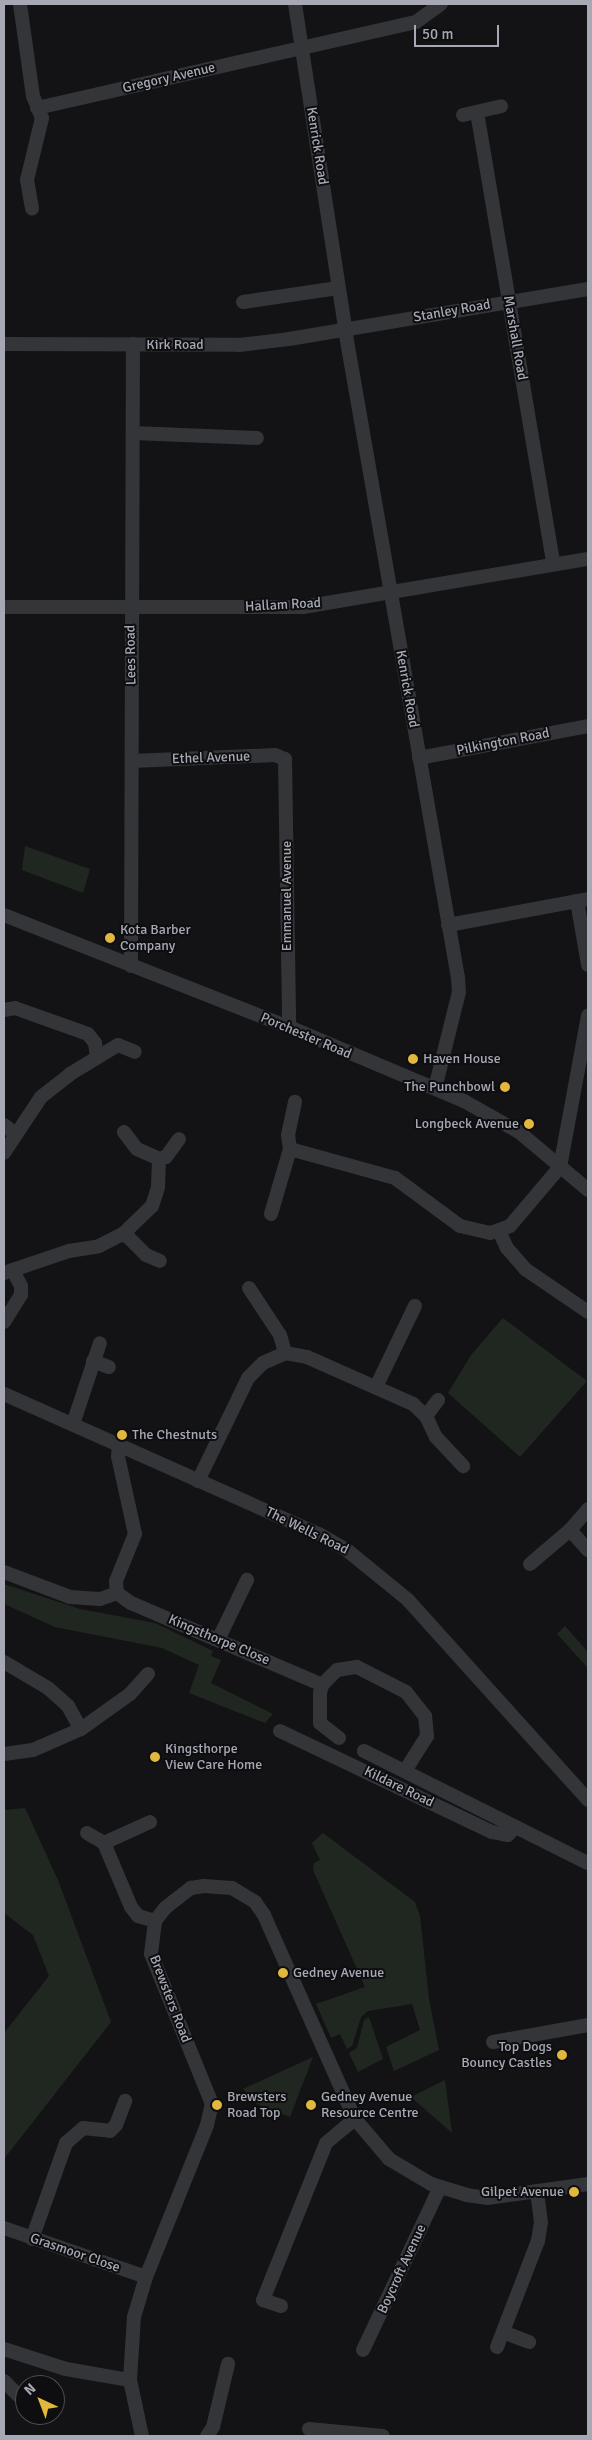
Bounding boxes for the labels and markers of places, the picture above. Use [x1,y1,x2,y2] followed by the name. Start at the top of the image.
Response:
[120,922,191,954] place label: Kota Barber Company
[104,932,116,944] marker: Kota Barber Company
[423,1051,501,1067] place label: Haven House
[407,1053,419,1065] marker: Haven House
[404,1079,495,1095] place label: The Punchbowl
[499,1081,511,1093] marker: The Punchbowl
[415,1116,519,1132] place label: Longbeck Avenue
[523,1118,535,1130] marker: Longbeck Avenue
[132,1427,217,1443] place label: The Chestnuts
[116,1429,128,1441] marker: The Chestnuts
[165,1741,262,1774] place label: Kingsthorpe View Care Home
[149,1751,161,1763] marker: Kingsthorpe View Care Home
[293,1965,384,1981] place label: Gedney Avenue
[277,1967,289,1979] marker: Gedney Avenue
[461,2039,552,2072] place label: Top Dogs Bouncy Castles
[556,2049,568,2061] marker: Top Dogs Bouncy Castles
[227,2089,286,2122] place label: Brewsters Road Top
[321,2089,419,2122] place label: Gedney Avenue Resource Centre
[211,2099,223,2111] marker: Brewsters Road Top
[305,2099,317,2111] marker: Gedney Avenue Resource Centre
[481,2184,564,2200] place label: Gilpet Avenue
[568,2186,580,2198] marker: Gilpet Avenue

